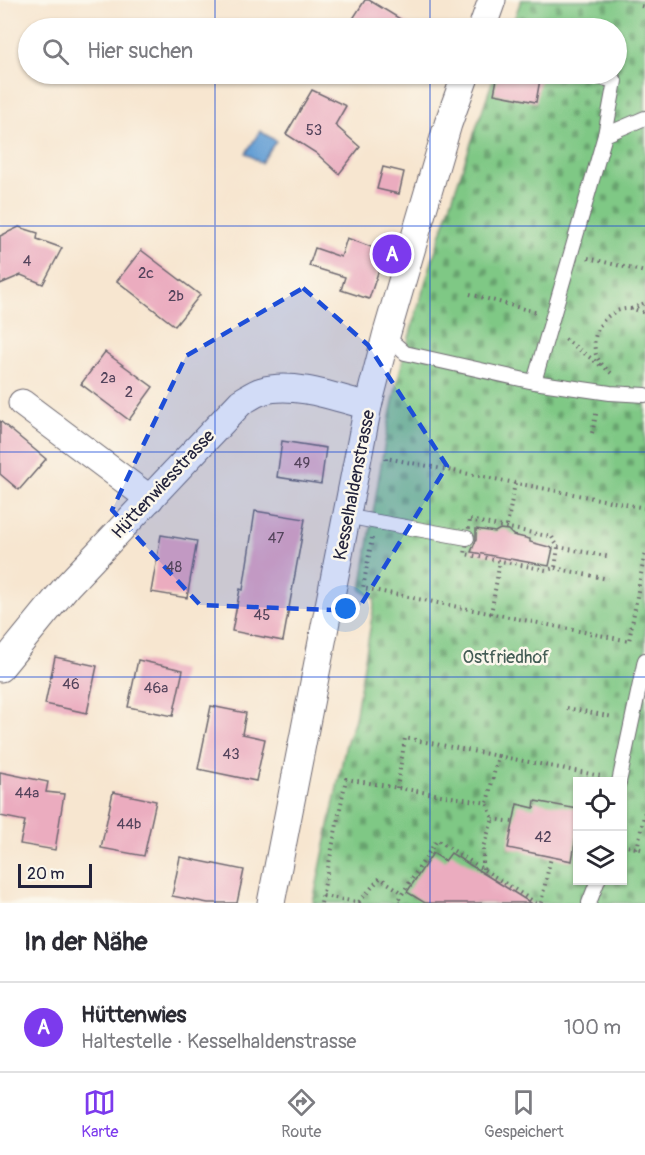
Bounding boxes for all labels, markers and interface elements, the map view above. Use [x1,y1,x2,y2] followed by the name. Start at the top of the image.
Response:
[18,18,627,84] search box
[39,35,72,68] icon: search
[87,37,193,65] text: Hier suchen
[306,121,322,140] house number: 53
[372,232,412,276] pin: A
[23,252,32,271] house number: 4
[138,264,154,283] house number: 2c
[168,287,184,306] house number: 2b
[100,369,116,388] house number: 2a
[125,383,133,402] house number: 2
[329,408,380,562] street label: Kesselhaldenstrasse
[107,425,220,544] street label: Hüttenwiesstrasse
[294,454,310,473] house number: 49
[268,529,284,548] house number: 47
[166,558,183,577] house number: 48
[331,594,360,623] your location
[254,606,270,625] house number: 45
[463,646,550,669] park label: Ostfriedhof
[62,675,80,694] house number: 46
[144,679,168,698] house number: 46a
[222,745,240,764] house number: 43
[573,777,627,885] map controls
[573,777,627,831] button: locate
[15,784,39,803] house number: 44a
[117,815,141,834] house number: 44b
[534,828,552,847] house number: 42
[573,831,627,885] button: layers
[18,861,92,888] scale bar
[27,864,65,884] text: 20 m
[24,926,147,958] text: In der Nähe
[81,1001,186,1029] text: Hüttenwies
[37,1015,50,1040] text: A
[564,1015,621,1040] text: 100 m
[81,1029,356,1054] text: Haltestelle · Kesselhaldenstrasse
[81,1086,118,1142] tab: Karte
[281,1086,321,1142] tab: Route
[484,1086,564,1142] tab: Gespeichert

